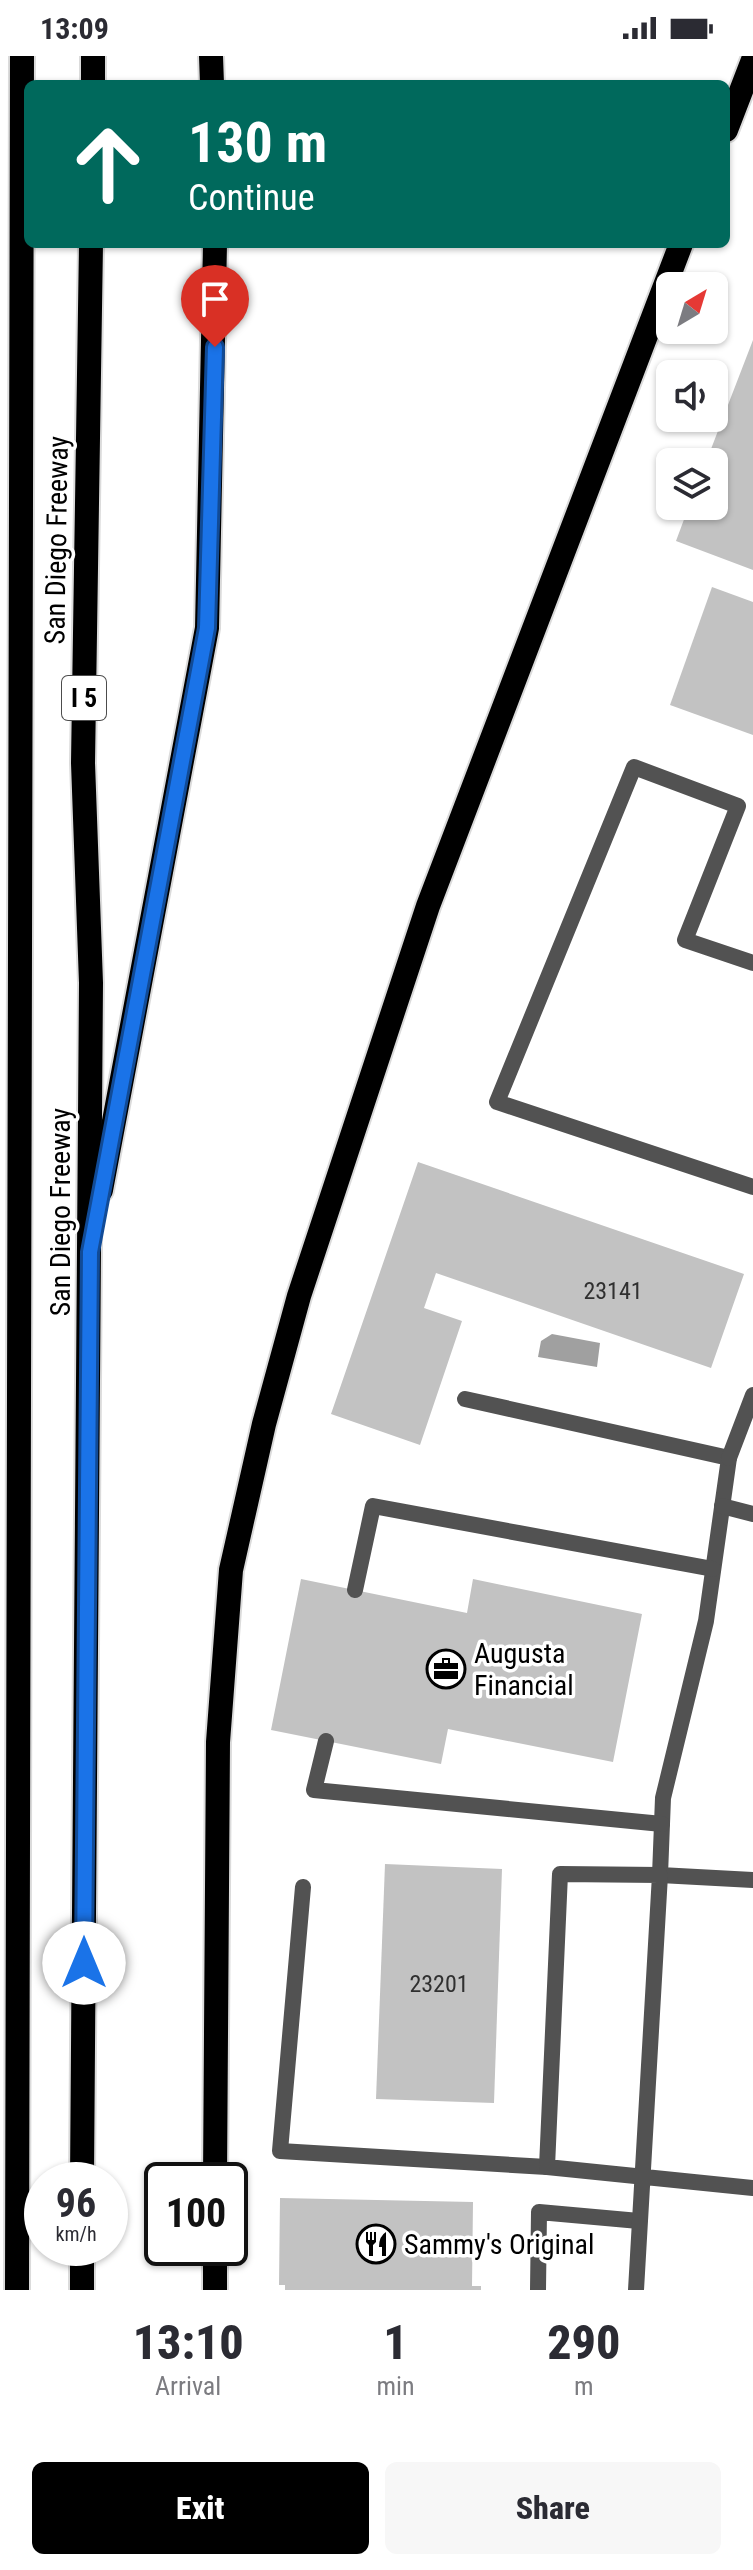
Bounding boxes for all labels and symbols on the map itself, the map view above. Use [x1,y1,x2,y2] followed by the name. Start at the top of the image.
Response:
[181,265,249,347] pin
[656,272,728,344] north arrow
[38,435,75,645] street label: San Diego Freeway
[62,676,106,720] road number: I 5
[44,1107,77,1316] street label: San Diego Freeway
[583,1277,643,1305] house number: 23141
[474,1637,574,1702] place label: Augusta Financial
[425,1648,467,1690] office icon: Augusta Financial
[42,1921,126,2005] position arrow
[409,1970,469,1998] house number: 23201
[144,2162,248,2266] speed limit sign: 100
[355,2223,397,2265] restaurant icon: Sammy's Original
[404,2228,594,2261] place label: Sammy's Original

